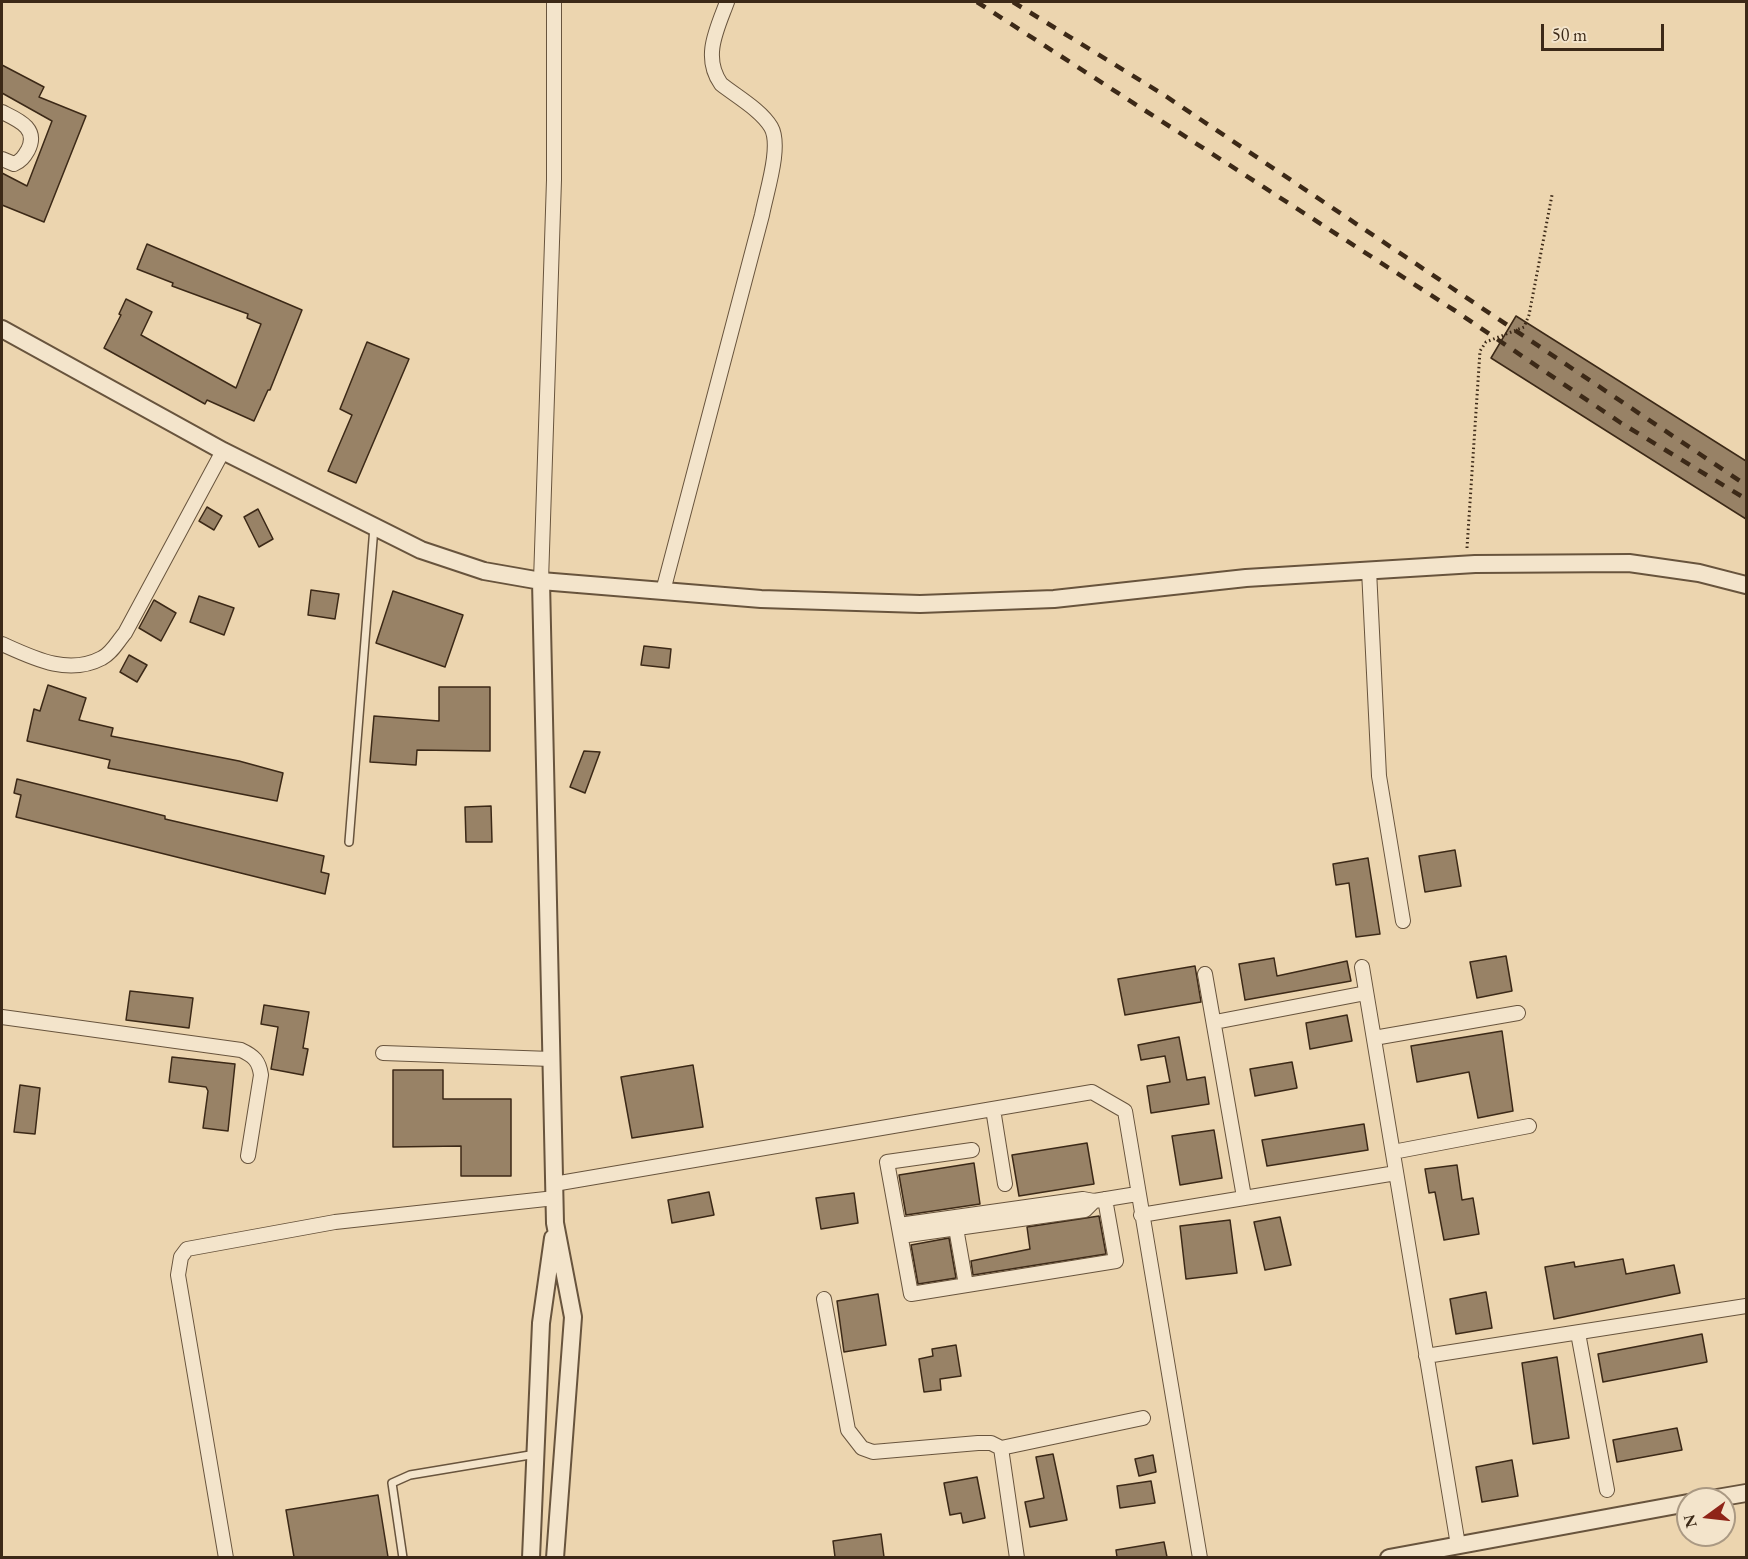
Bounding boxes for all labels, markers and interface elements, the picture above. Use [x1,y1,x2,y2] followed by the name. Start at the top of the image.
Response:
[1544,12,1667,50] scale bar
[1552,23,1587,46] text: 50 m
[1676,1487,1736,1547] north arrow
[1678,1512,1702,1530] text: N

